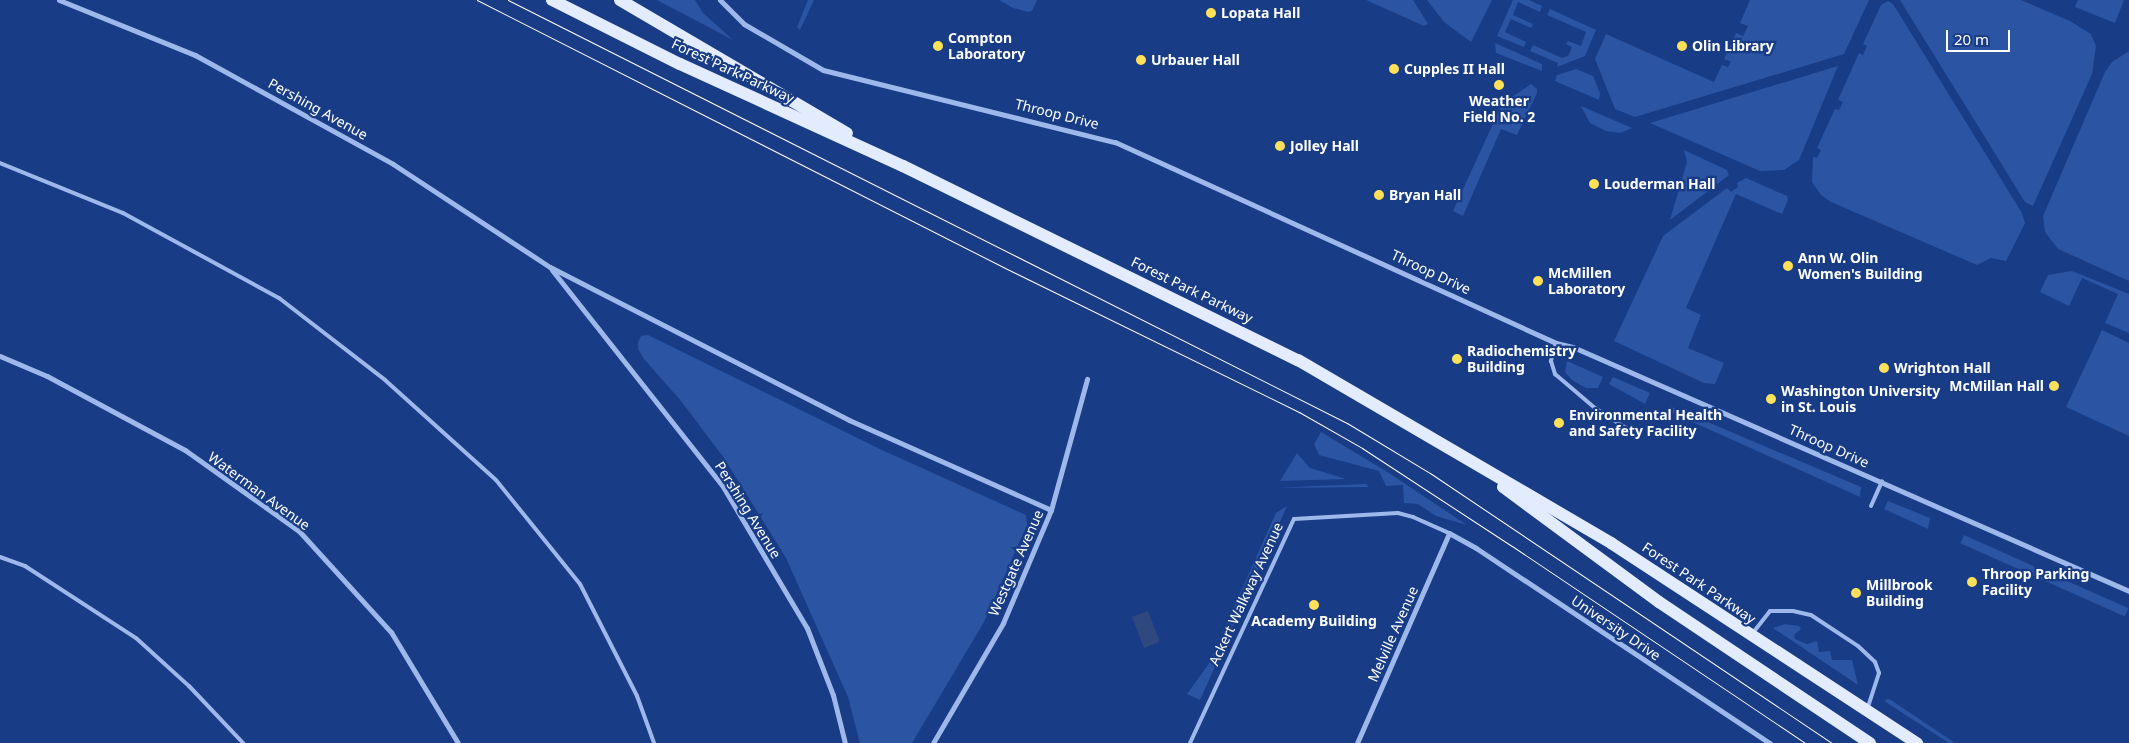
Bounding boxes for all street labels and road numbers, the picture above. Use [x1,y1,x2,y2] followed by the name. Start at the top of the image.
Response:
[669,35,797,107] street label: Forest Park Parkway
[265,75,371,143] street label: Pershing Avenue
[1013,95,1101,133] street label: Throop Drive
[1389,246,1473,298] street label: Throop Drive
[1128,253,1256,327] street label: Forest Park Parkway
[1786,421,1872,471] street label: Throop Drive
[205,448,313,534] street label: Waterman Avenue
[711,458,785,562] street label: Pershing Avenue
[985,507,1047,619] street label: Westgate Avenue
[1205,520,1287,668] street label: Ackert Walkway Avenue
[1639,539,1759,627] street label: Forest Park Parkway
[1364,584,1422,684] street label: Melville Avenue
[1568,592,1664,664] street label: University Drive

